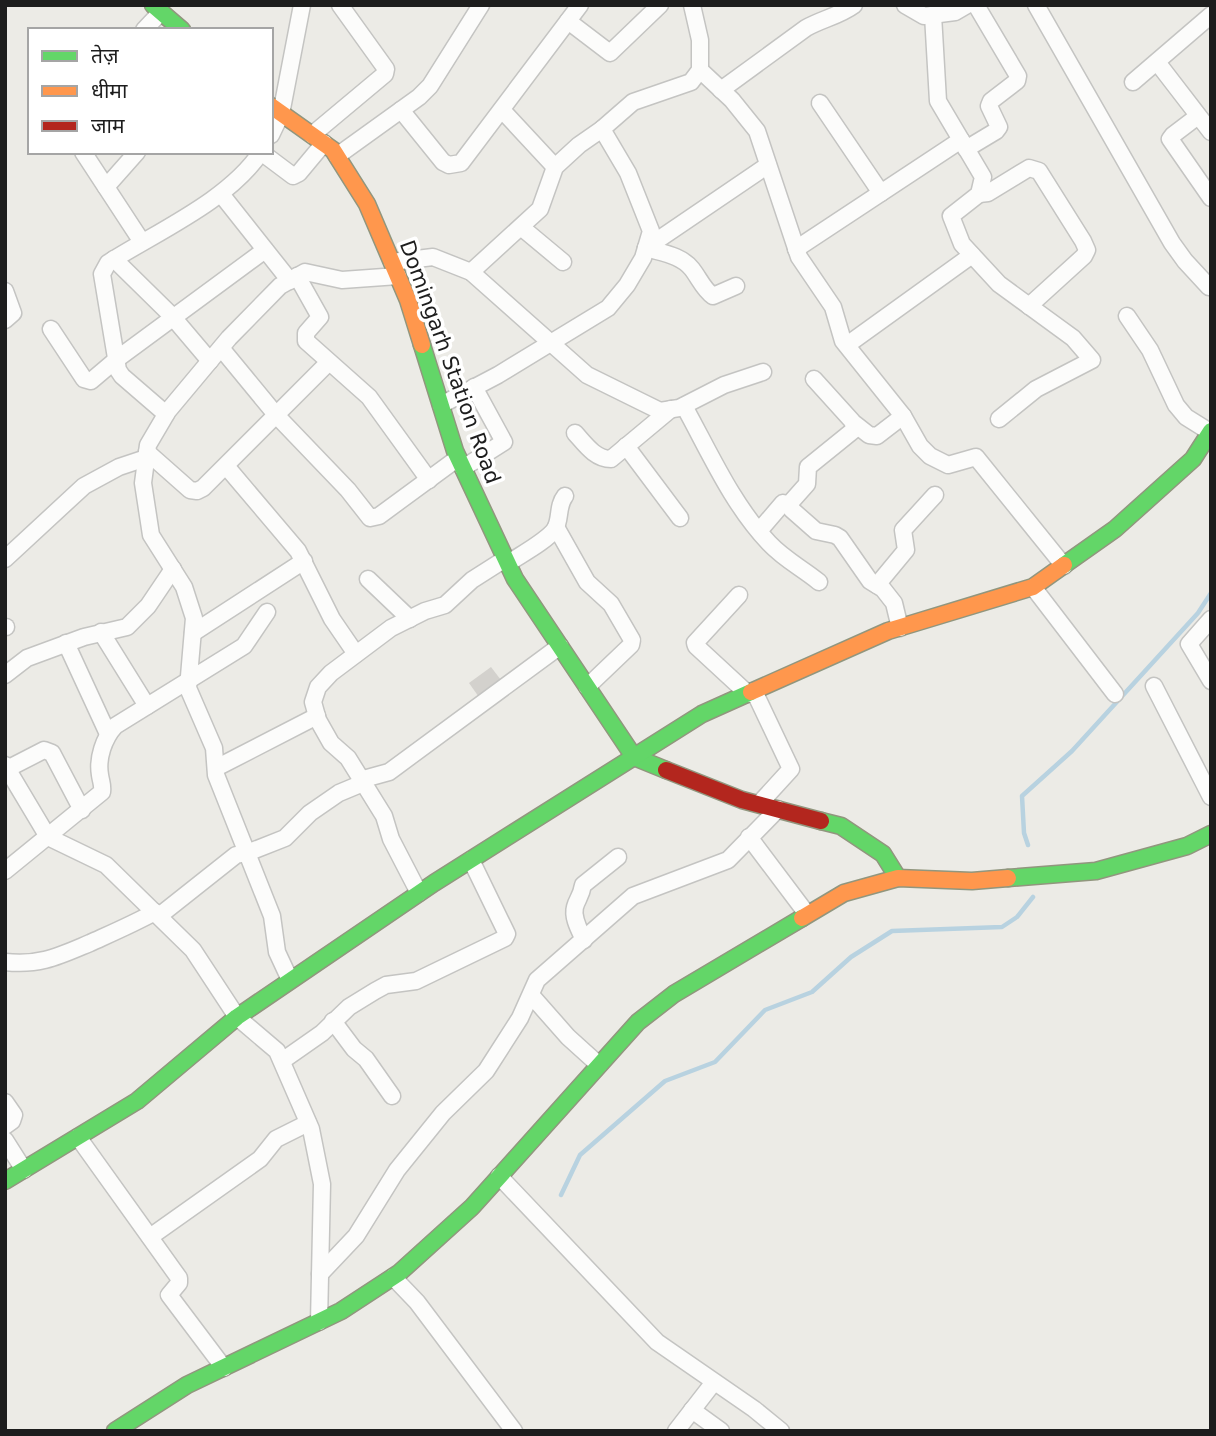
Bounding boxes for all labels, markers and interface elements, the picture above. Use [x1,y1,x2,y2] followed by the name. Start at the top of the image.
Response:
[28,28,273,154] legend
[91,44,119,68] text: तेज़
[91,79,128,103] text: धीमा
[91,114,125,138] text: जाम
[395,237,505,487] street label: Domingarh Station Road

